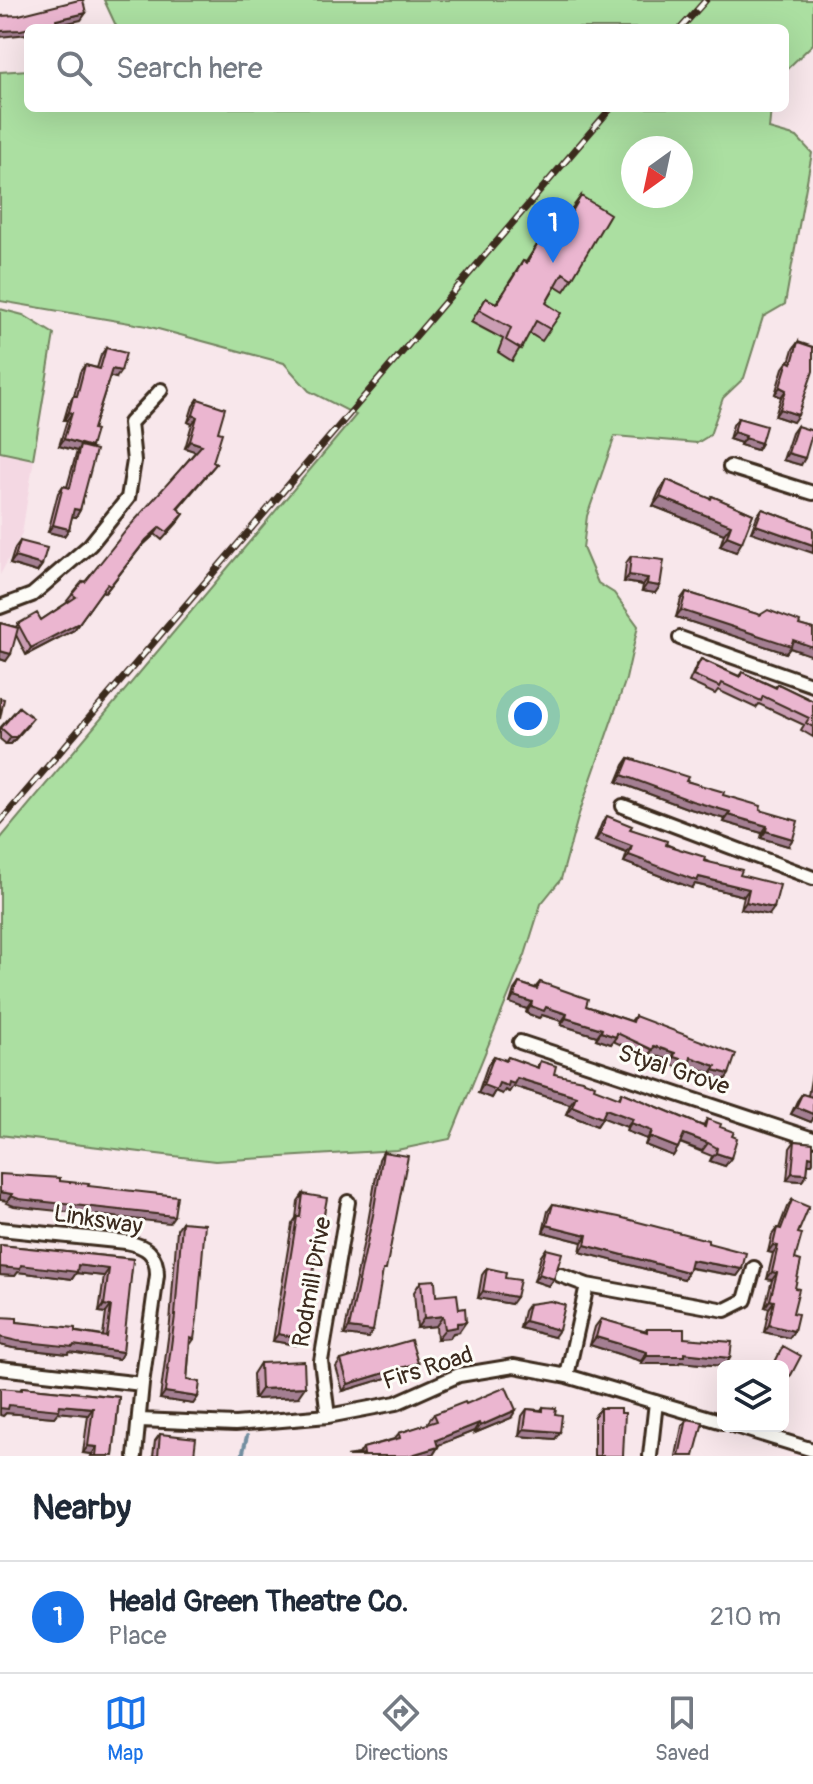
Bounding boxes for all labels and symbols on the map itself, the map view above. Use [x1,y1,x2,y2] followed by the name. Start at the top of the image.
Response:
[621,136,693,208] north arrow
[527,197,579,263] pin: 1
[508,696,548,736] your location
[615,1038,734,1102] street label: Styal Grove
[52,1199,144,1241] street label: Linksway
[286,1214,338,1350] street label: Rodmill Drive
[379,1340,477,1396] street label: Firs Road

